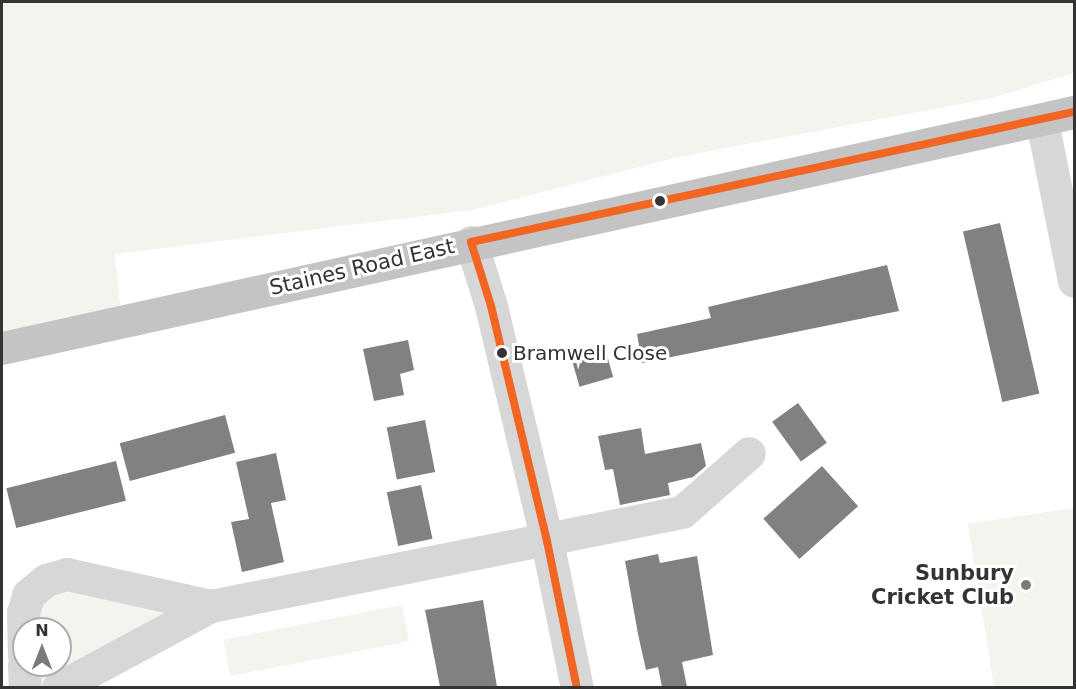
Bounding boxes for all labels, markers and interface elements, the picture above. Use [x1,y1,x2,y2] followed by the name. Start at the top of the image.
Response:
[654,195,666,207] unlabelled marker
[267,233,457,301] street label: Staines Road East
[513,341,667,365] place label: Bramwell Close
[496,347,508,359] marker: Bramwell Close
[871,560,1014,610] place label: Sunbury Cricket Club
[1019,578,1033,592] marker: Sunbury Cricket Club
[12,617,72,677] north arrow
[35,621,49,640] text: N

